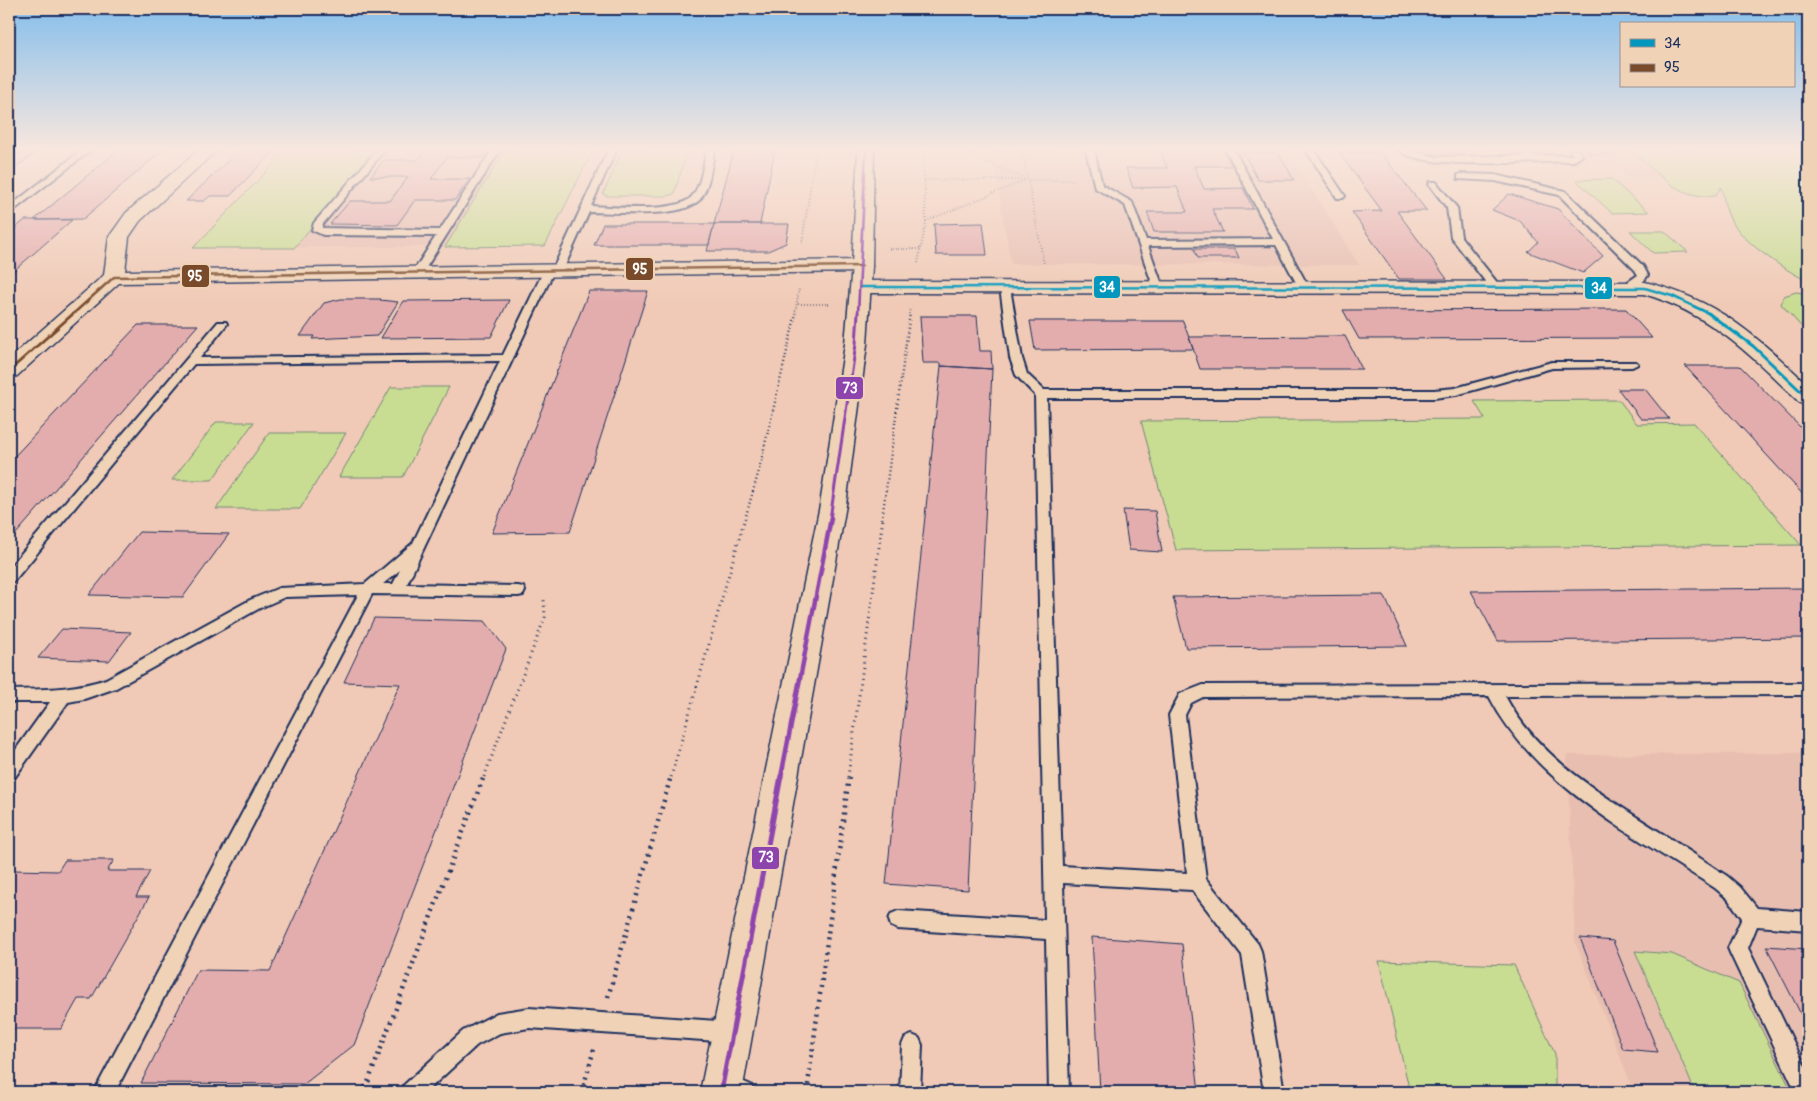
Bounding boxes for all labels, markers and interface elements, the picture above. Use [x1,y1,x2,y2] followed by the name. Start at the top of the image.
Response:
[1620,22,1794,88] legend
[1664,34,1681,53] text: 34
[1664,58,1680,77] text: 95
[625,257,654,281] line badge: 95
[633,261,648,278] text: 95
[181,264,210,288] line badge: 95
[188,268,203,285] text: 95
[1093,275,1121,299] line badge: 34
[1584,276,1613,300] line badge: 34
[1099,279,1116,296] text: 34
[1591,280,1608,297] text: 34
[835,376,864,400] line badge: 73
[842,380,858,397] text: 73
[751,846,780,870] line badge: 73
[758,849,774,866] text: 73

